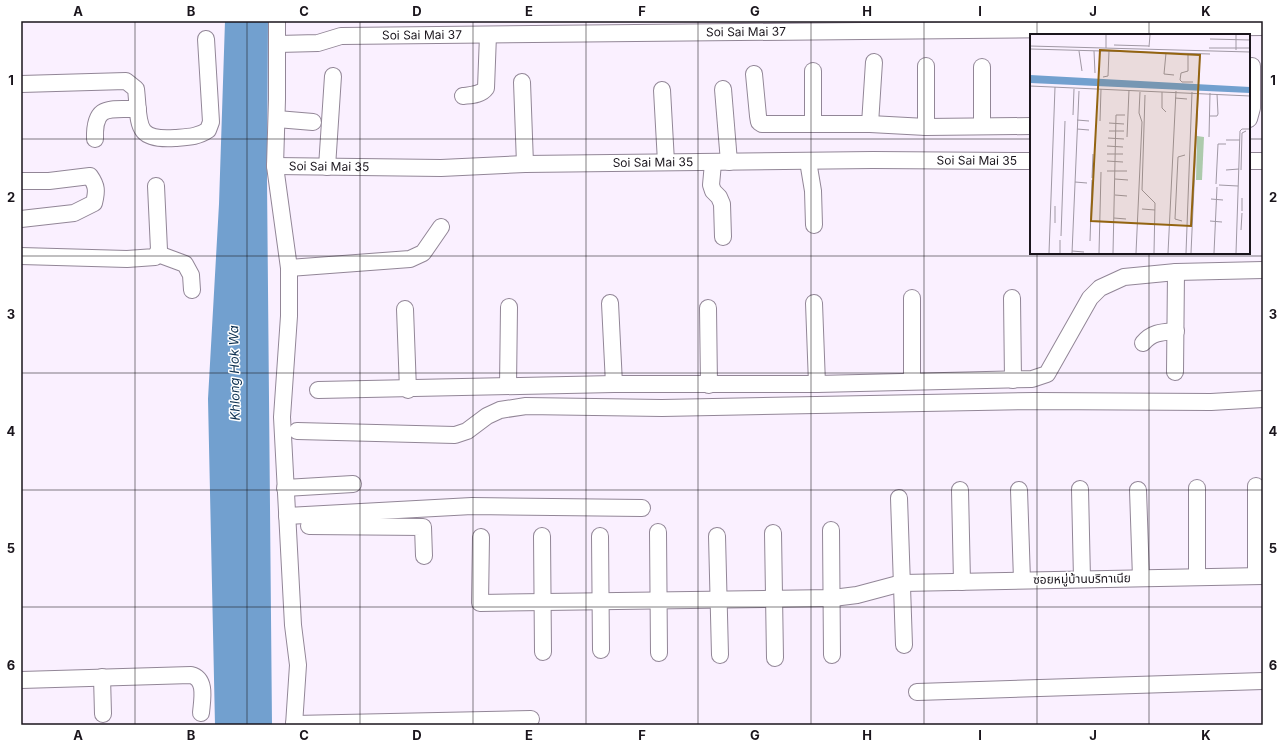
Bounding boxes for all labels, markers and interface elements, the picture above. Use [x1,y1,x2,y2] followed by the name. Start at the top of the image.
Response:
[73,3,83,19] text: A
[187,3,196,19] text: B
[299,3,309,19] text: C
[412,3,422,19] text: D
[525,3,533,19] text: E
[638,3,646,19] text: F
[750,3,760,19] text: G
[862,3,872,19] text: H
[978,3,982,19] text: I
[1089,3,1097,19] text: J
[1201,3,1211,19] text: K
[706,24,786,39] street label: Soi Sai Mai 37
[382,27,462,43] street label: Soi Sai Mai 37
[1030,34,1250,254] inset map
[8,72,14,88] text: 1
[1270,72,1276,88] text: 1
[937,152,1017,168] street label: Soi Sai Mai 35
[613,154,693,170] street label: Soi Sai Mai 35
[289,158,369,174] street label: Soi Sai Mai 35
[7,189,15,205] text: 2
[1269,189,1277,205] text: 2
[7,306,15,322] text: 3
[1269,306,1277,322] text: 3
[225,325,243,421] water label: Khlong Hok Wa
[7,423,16,439] text: 4
[1269,423,1278,439] text: 4
[7,540,15,556] text: 5
[1269,540,1277,556] text: 5
[1033,570,1131,587] street label: ซอยหมู่บ้านบริทาเนีย
[7,657,15,673] text: 6
[1269,657,1277,673] text: 6
[73,727,83,743] text: A
[187,727,196,743] text: B
[299,727,309,743] text: C
[412,727,422,743] text: D
[525,727,533,743] text: E
[638,727,646,743] text: F
[750,727,760,743] text: G
[862,727,872,743] text: H
[978,727,982,743] text: I
[1089,727,1097,743] text: J
[1201,727,1211,743] text: K

